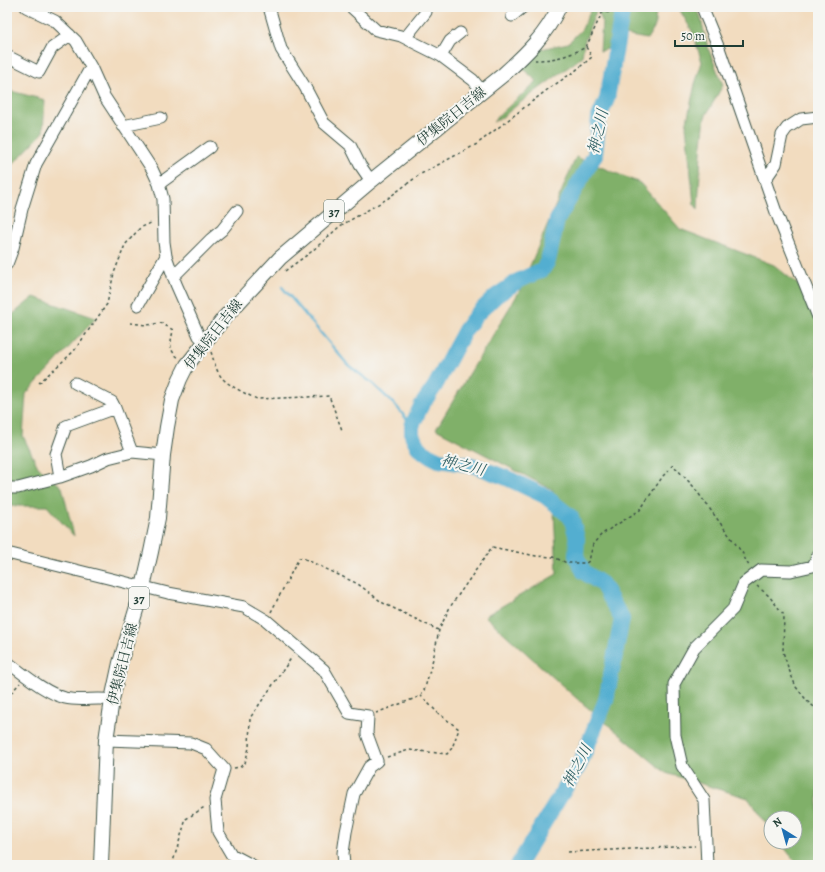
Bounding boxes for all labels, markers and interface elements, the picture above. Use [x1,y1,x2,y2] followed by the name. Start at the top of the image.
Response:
[675,22,743,48] scale bar
[681,28,705,44] text: 50 m
[413,83,490,150] street label: 伊集院日吉線
[583,106,613,156] water label: 神之川
[324,200,344,222] road number: 37
[180,295,247,373] street label: 伊集院日吉線
[439,450,489,481] water label: 神之川
[129,587,149,609] road number: 37
[103,621,142,707] street label: 伊集院日吉線
[558,740,597,791] water label: 神之川
[763,810,803,850] north arrow
[770,814,785,831] text: N

